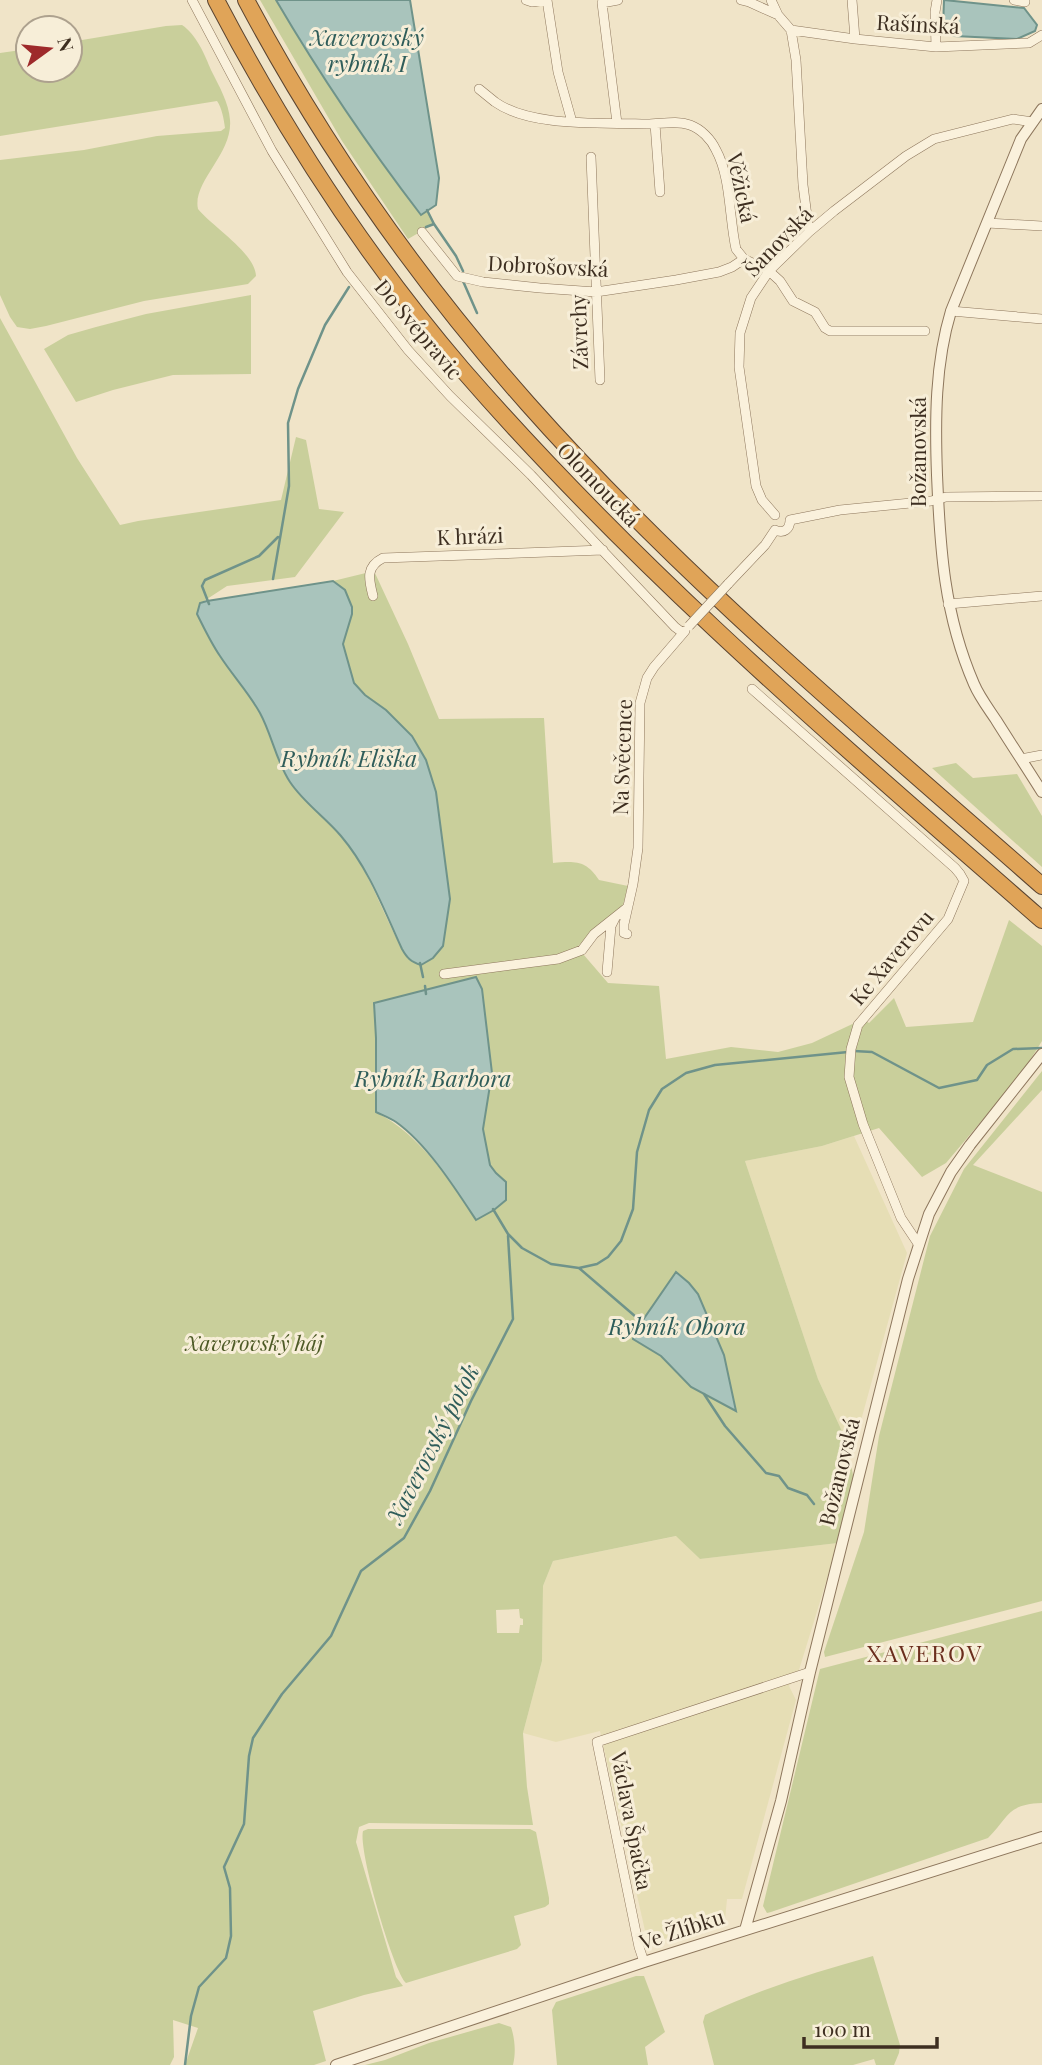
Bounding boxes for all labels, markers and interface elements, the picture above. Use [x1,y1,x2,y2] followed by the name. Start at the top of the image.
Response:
[876,7,961,39] street label: Rašínská
[14,14,84,84] north arrow
[309,21,424,78] water label: Xaverovský rybník I
[52,34,81,55] text: N
[722,149,764,226] street label: Věžická
[737,199,818,282] street label: Šanovská
[487,248,610,282] street label: Dobrošovská
[369,273,470,385] street label: Do Svépravic
[563,294,593,370] street label: Závrchy
[903,396,931,507] street label: Božanovská
[552,435,647,532] street label: Olomoucká
[436,520,504,550] street label: K hrázi
[605,698,637,815] street label: Na Svěcence
[280,742,417,773] water label: Rybník Eliška
[842,903,939,1010] street label: Ke Xaverovu
[353,1062,512,1093] water label: Rybník Barbora
[607,1310,746,1341] water label: Rybník Obora
[184,1328,324,1356] park label: Xaverovský háj
[378,1358,485,1529] water label: Xaverovský potok
[811,1414,865,1528] street label: Božanovská
[867,1637,983,1668] district label: XAVEROV
[606,1748,660,1893] street label: Václava Špačka
[634,1901,727,1955] street label: Ve Žlíbku
[804,2006,937,2050] scale bar
[814,2014,871,2042] text: 100 m

